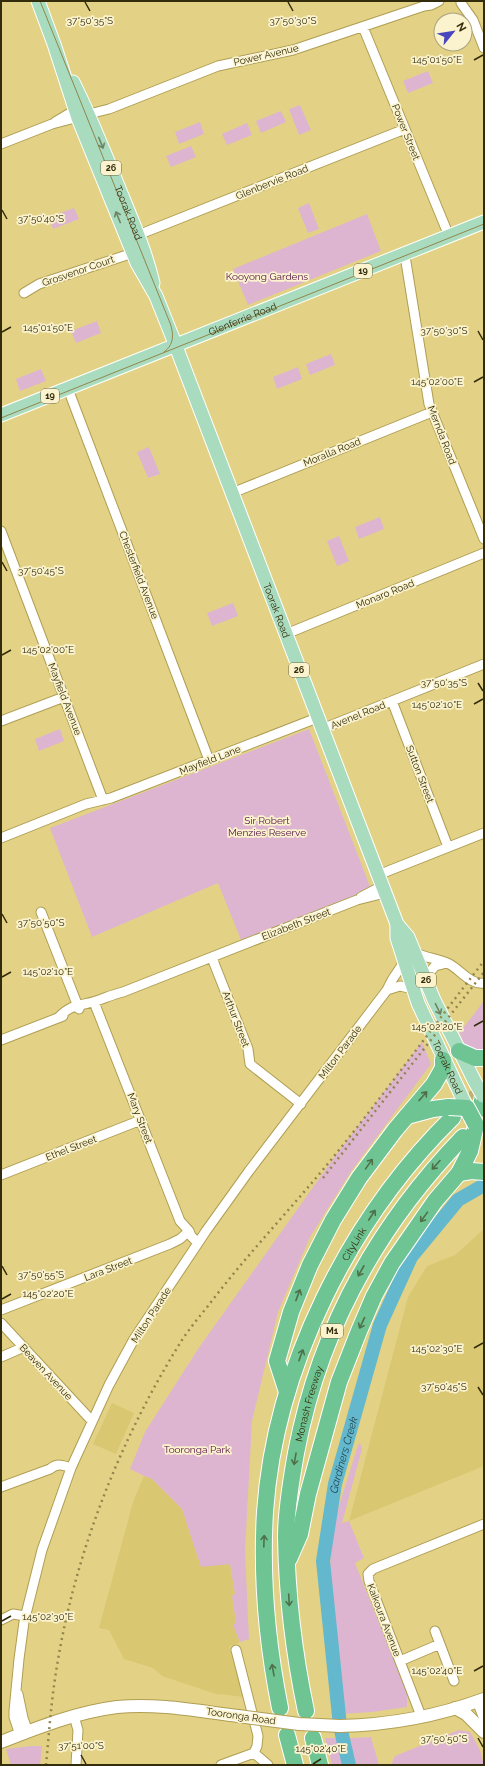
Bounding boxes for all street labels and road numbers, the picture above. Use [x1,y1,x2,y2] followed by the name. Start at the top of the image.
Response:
[232,42,300,68] street label: Power Avenue
[390,102,422,162] street label: Power Street
[101,161,121,175] road number: 26
[234,162,310,202] street label: Glenbervie Road
[113,184,145,241] street label: Toorak Road
[41,253,116,288] street label: Grosvenor Court
[354,264,372,278] road number: 19
[207,300,278,337] street label: Glenferrie Road
[41,389,59,403] road number: 19
[426,404,458,466] street label: Mernda Road
[302,435,362,469] street label: Moralla Road
[117,530,161,621] street label: Chesterfield Avenue
[354,577,416,611] street label: Monaro Road
[261,581,292,639] street label: Toorak Road
[46,661,84,737] street label: Mayfield Avenue
[289,663,309,677] road number: 26
[329,699,387,731] street label: Avenel Road
[178,743,242,777] street label: Mayfield Lane
[404,744,436,805] street label: Sutton Street
[260,906,333,942] street label: Elizabeth Street
[416,973,436,987] road number: 26
[220,990,252,1049] street label: Arthur Street
[316,1023,364,1081] street label: Milton Parade
[431,1039,465,1096] street label: Toorak Road
[125,1091,155,1145] street label: Mary Street
[44,1133,99,1163] street label: Ethel Street
[339,1225,368,1263] street label: CityLink
[82,1255,134,1283] street label: Lara Street
[129,1285,173,1345] street label: Milton Parade
[321,1324,343,1338] road number: M1
[17,1342,75,1402] street label: Beaven Avenue
[293,1364,325,1443] street label: Monash Freeway
[365,1582,403,1658] street label: Kaikoura Avenue
[205,1706,277,1726] street label: Tooronga Road

